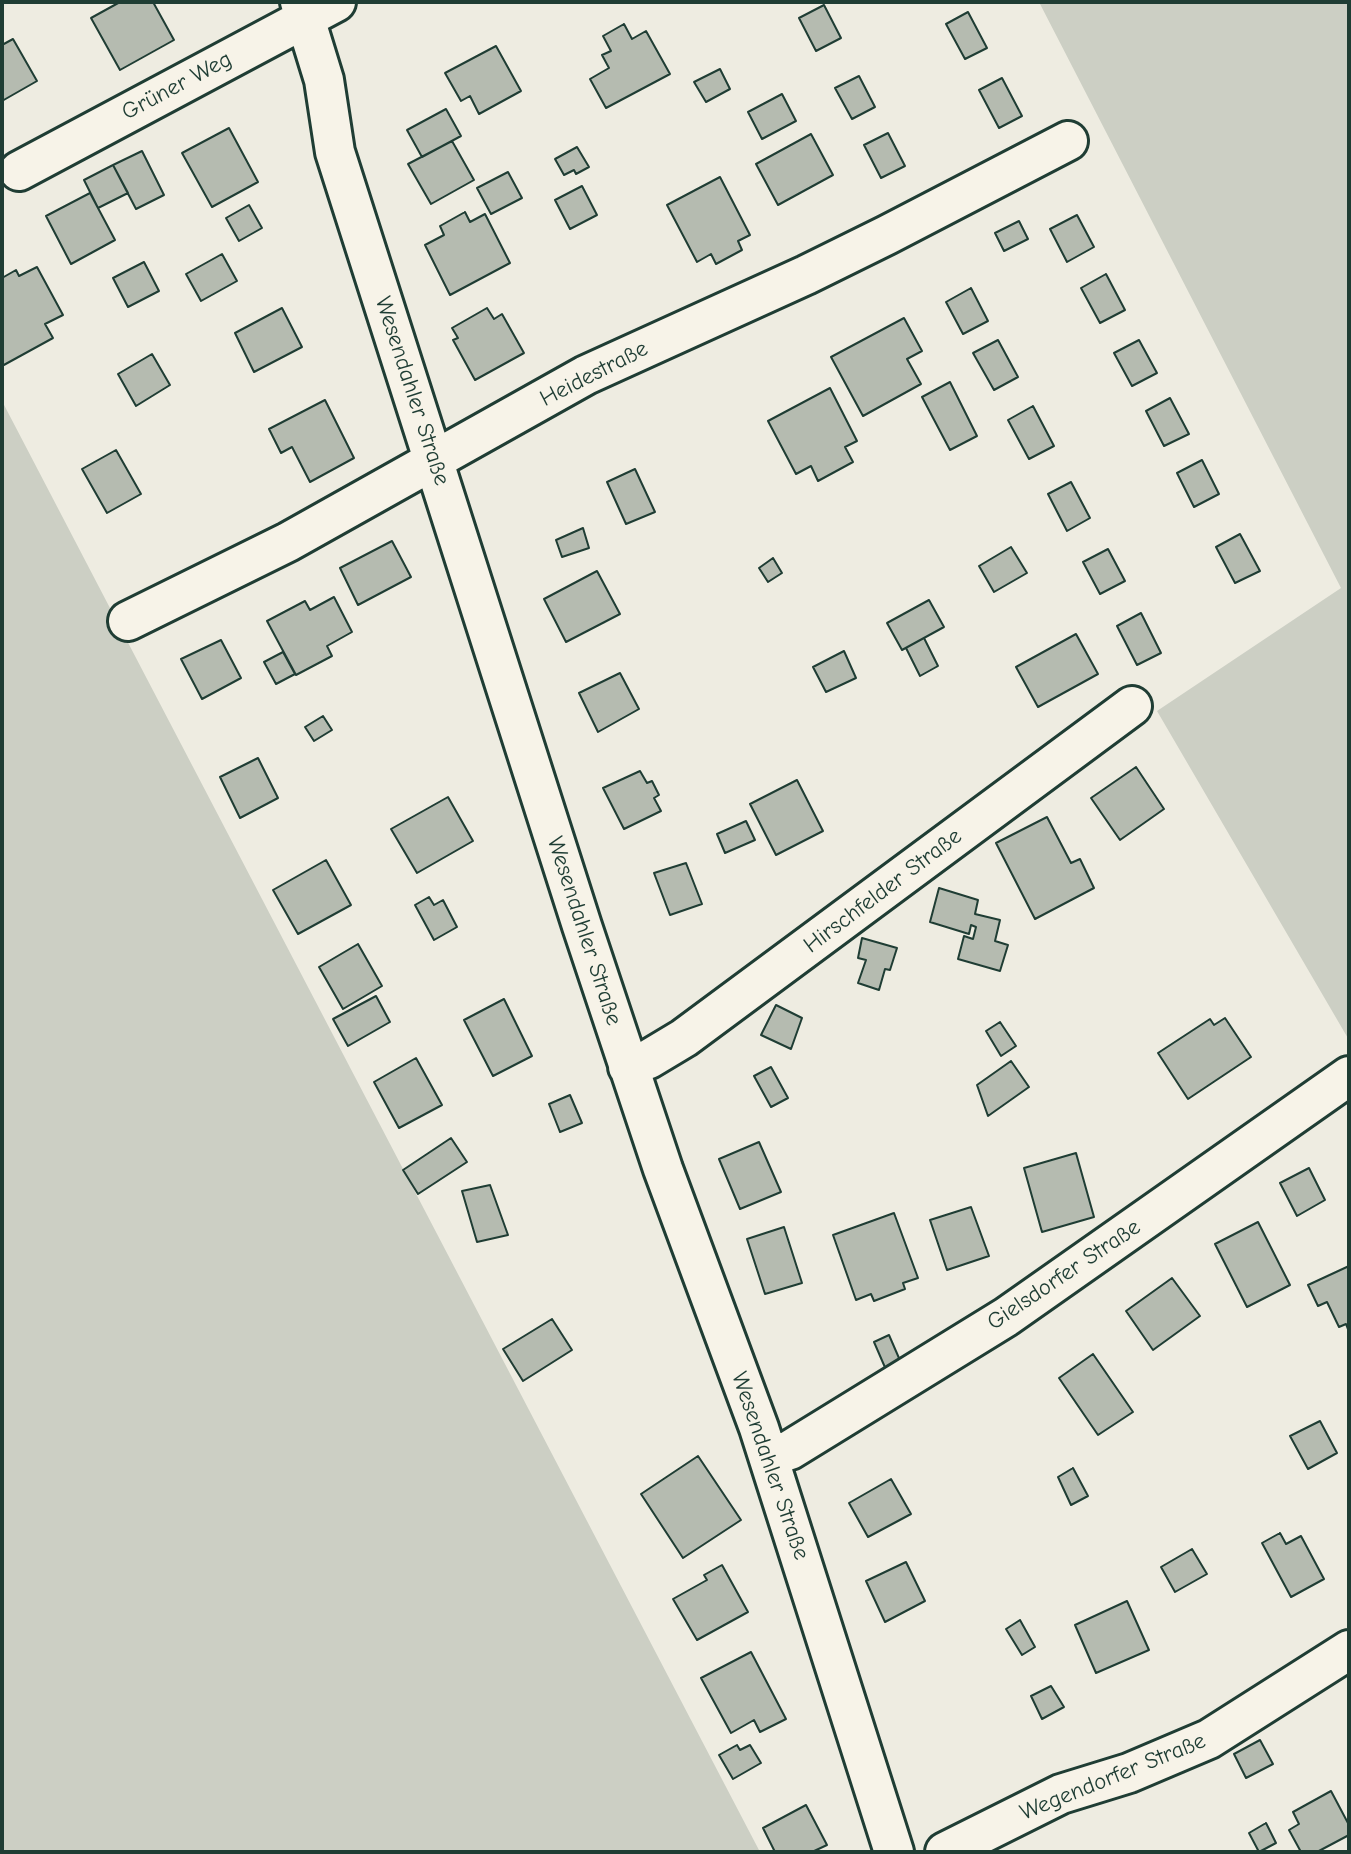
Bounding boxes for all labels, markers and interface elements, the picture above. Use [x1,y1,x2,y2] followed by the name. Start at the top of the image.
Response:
[117,46,237,126] street label: Grüner Weg
[368,293,456,489] street label: Wesendahler Straße
[535,335,653,413] street label: Heidestraße
[799,823,967,959] street label: Hirschfelder Straße
[540,833,628,1029] street label: Wesendahler Straße
[982,1214,1146,1336] street label: Gielsdorfer Straße
[725,1368,815,1564] street label: Wesendahler Straße
[1016,1727,1210,1827] street label: Wegendorfer Straße

